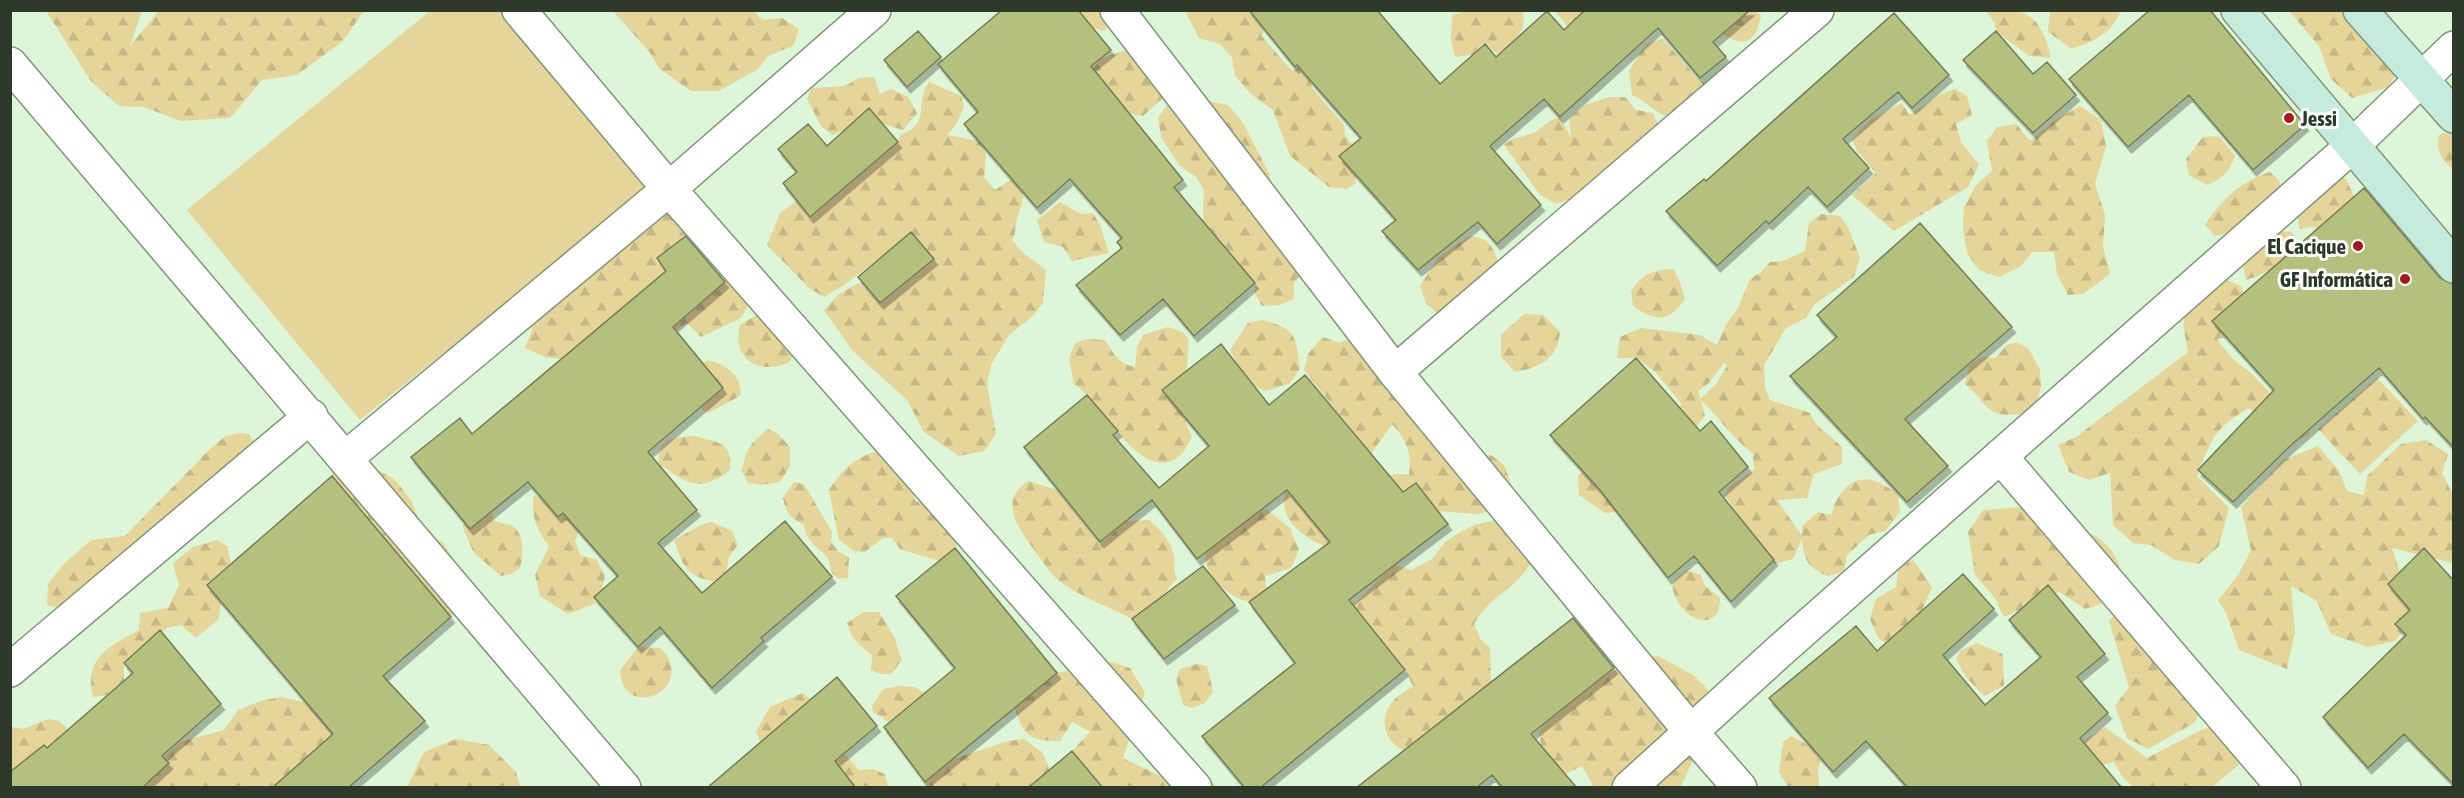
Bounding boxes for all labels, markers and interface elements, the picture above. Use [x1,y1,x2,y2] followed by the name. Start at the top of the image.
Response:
[2300,106,2337,130] place label: Jessi
[2282,111,2296,125] marker: Jessi
[2267,234,2346,258] place label: El Cacique
[2351,239,2365,253] marker: El Cacique
[2280,267,2393,291] place label: GF Informática
[2398,272,2412,286] marker: GF Informática

